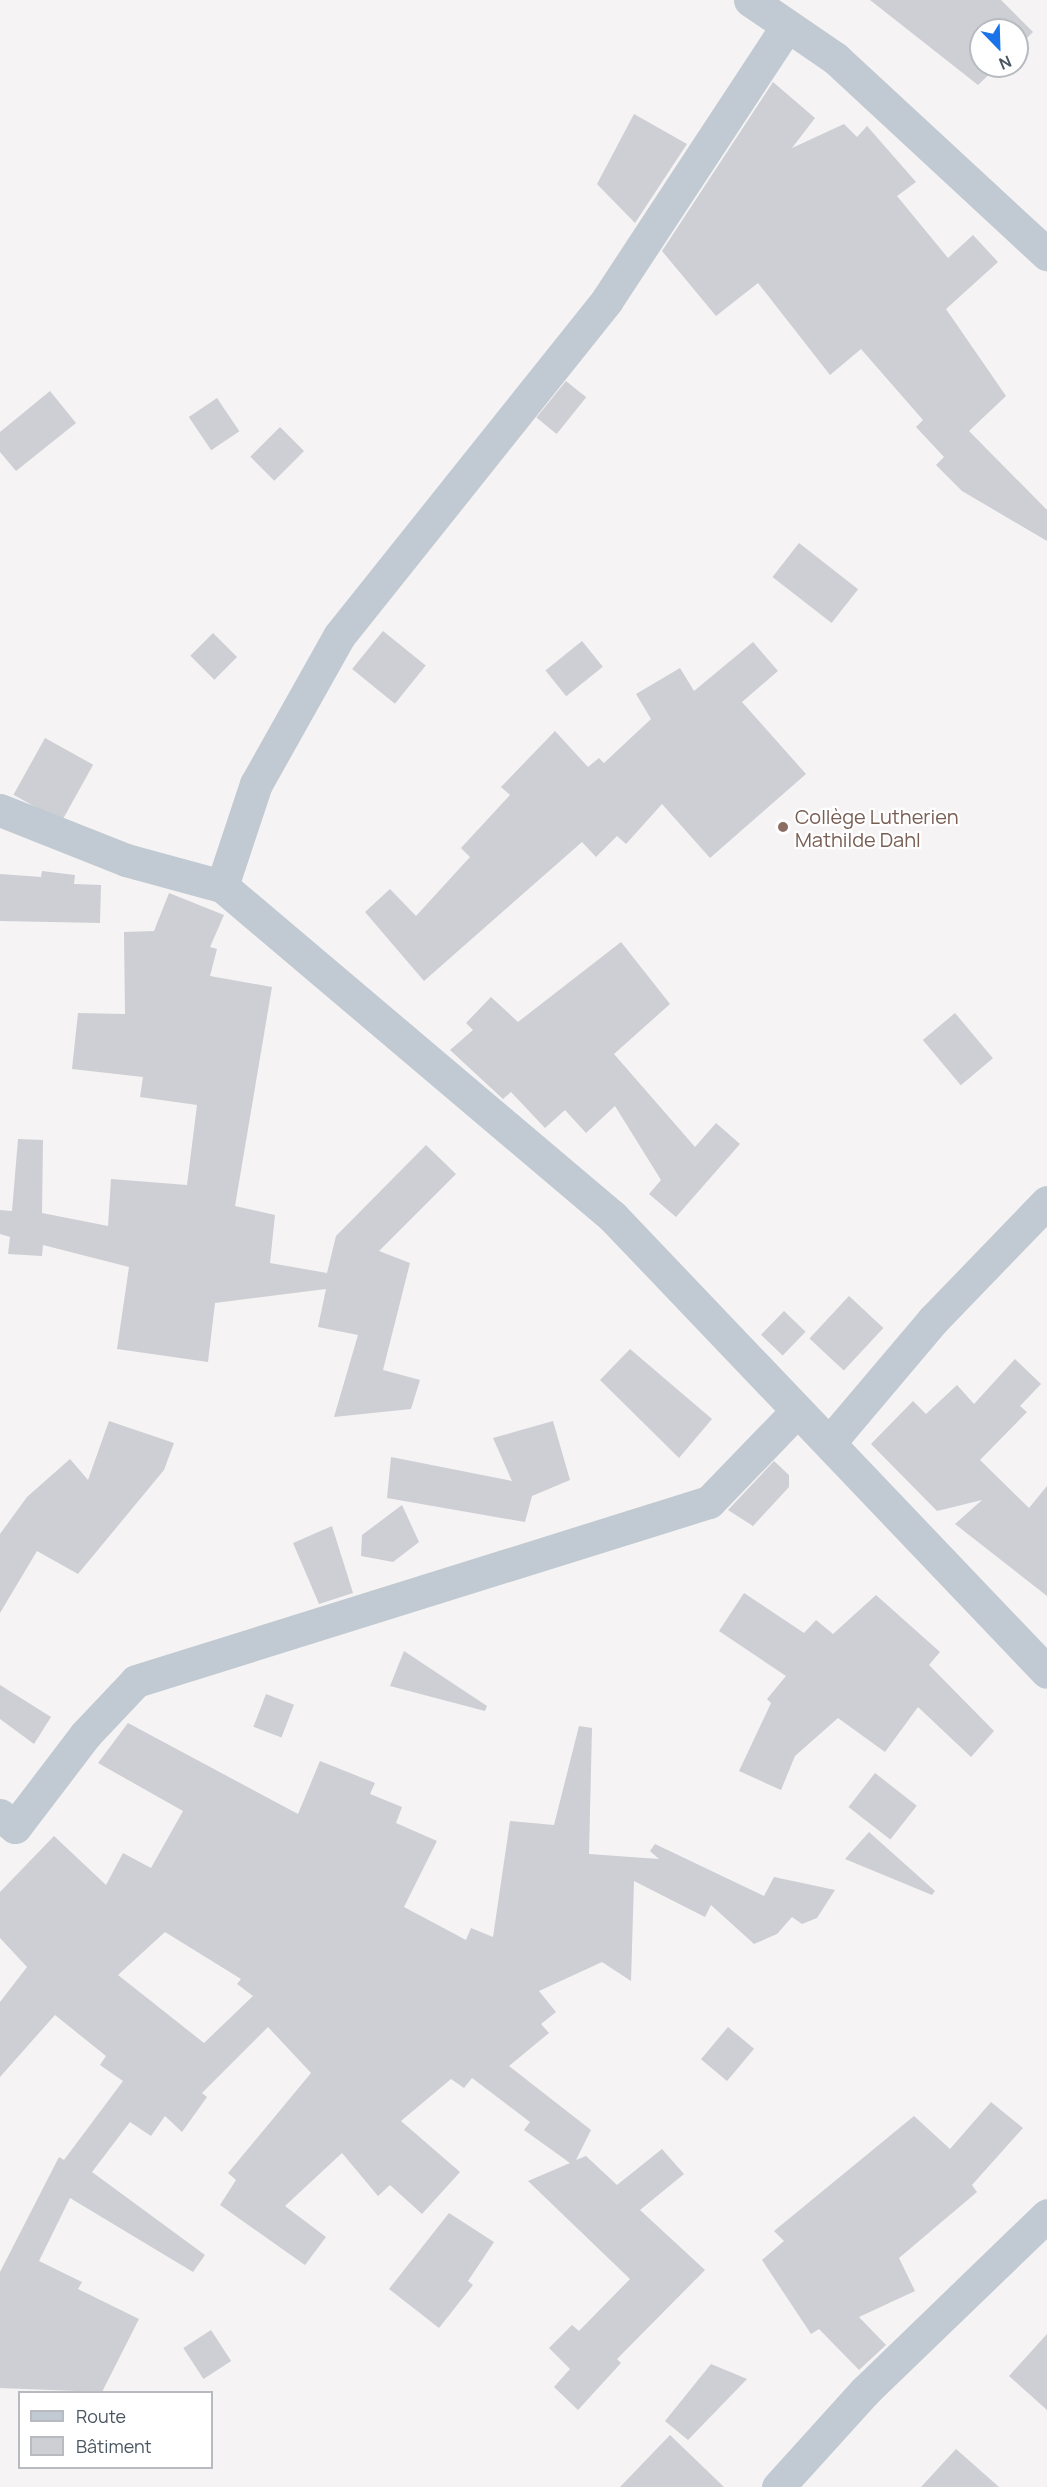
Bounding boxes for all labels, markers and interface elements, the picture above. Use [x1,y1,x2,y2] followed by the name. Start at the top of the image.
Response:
[969,18,1029,78] north arrow
[996,50,1015,75] text: N
[795,804,959,851] place label: Collège Lutherien Mathilde Dahl
[776,820,790,834] marker: Collège Lutherien Mathilde Dahl
[18,2391,213,2469] legend
[76,2404,126,2428] text: Route
[76,2434,152,2458] text: Bâtiment

